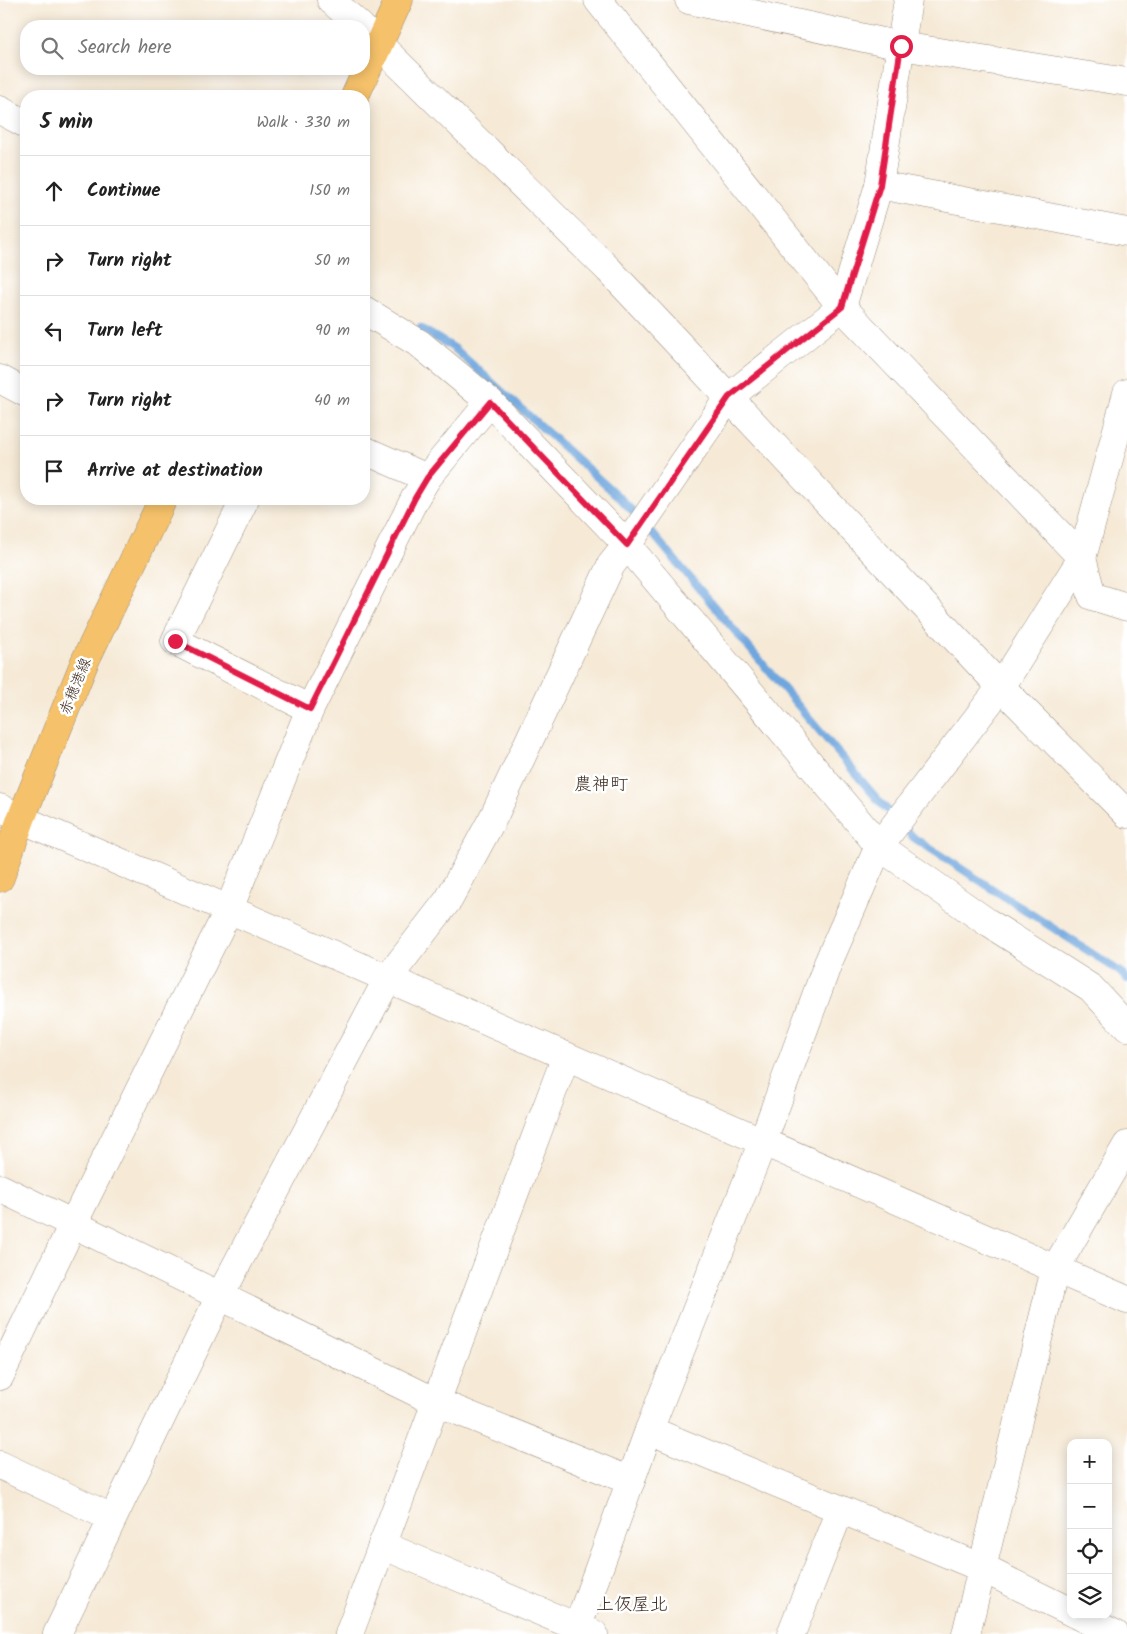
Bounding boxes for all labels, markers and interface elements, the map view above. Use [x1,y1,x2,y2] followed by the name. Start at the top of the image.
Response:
[20,20,370,75] search box
[78,33,172,63] text: Search here
[38,34,66,62] icon: search
[890,35,913,58] route start
[40,106,93,139] text: 5 min
[257,110,350,135] text: Walk · 330 m
[87,176,160,206] text: Continue
[40,177,68,205] icon: ahead
[309,178,350,203] text: 150 m
[87,246,172,276] text: Turn right
[40,247,68,275] icon: right
[314,248,350,273] text: 50 m
[87,316,162,346] text: Turn left
[40,317,68,345] icon: left
[315,318,350,343] text: 90 m
[87,386,172,416] text: Turn right
[40,387,68,415] icon: right
[314,388,350,413] text: 40 m
[87,456,263,486] text: Arrive at destination
[40,457,68,485] icon: arrive
[164,630,187,653] route end
[54,654,98,719] street label: 赤穂港線
[574,771,628,800] district label: 農神町
[1067,1439,1112,1619] map controls
[1067,1439,1112,1484] button: +
[1067,1484,1112,1529] button: −
[1067,1529,1112,1574] button: locate
[1067,1574,1112,1619] button: layers
[596,1591,668,1620] district label: 上仮屋北

